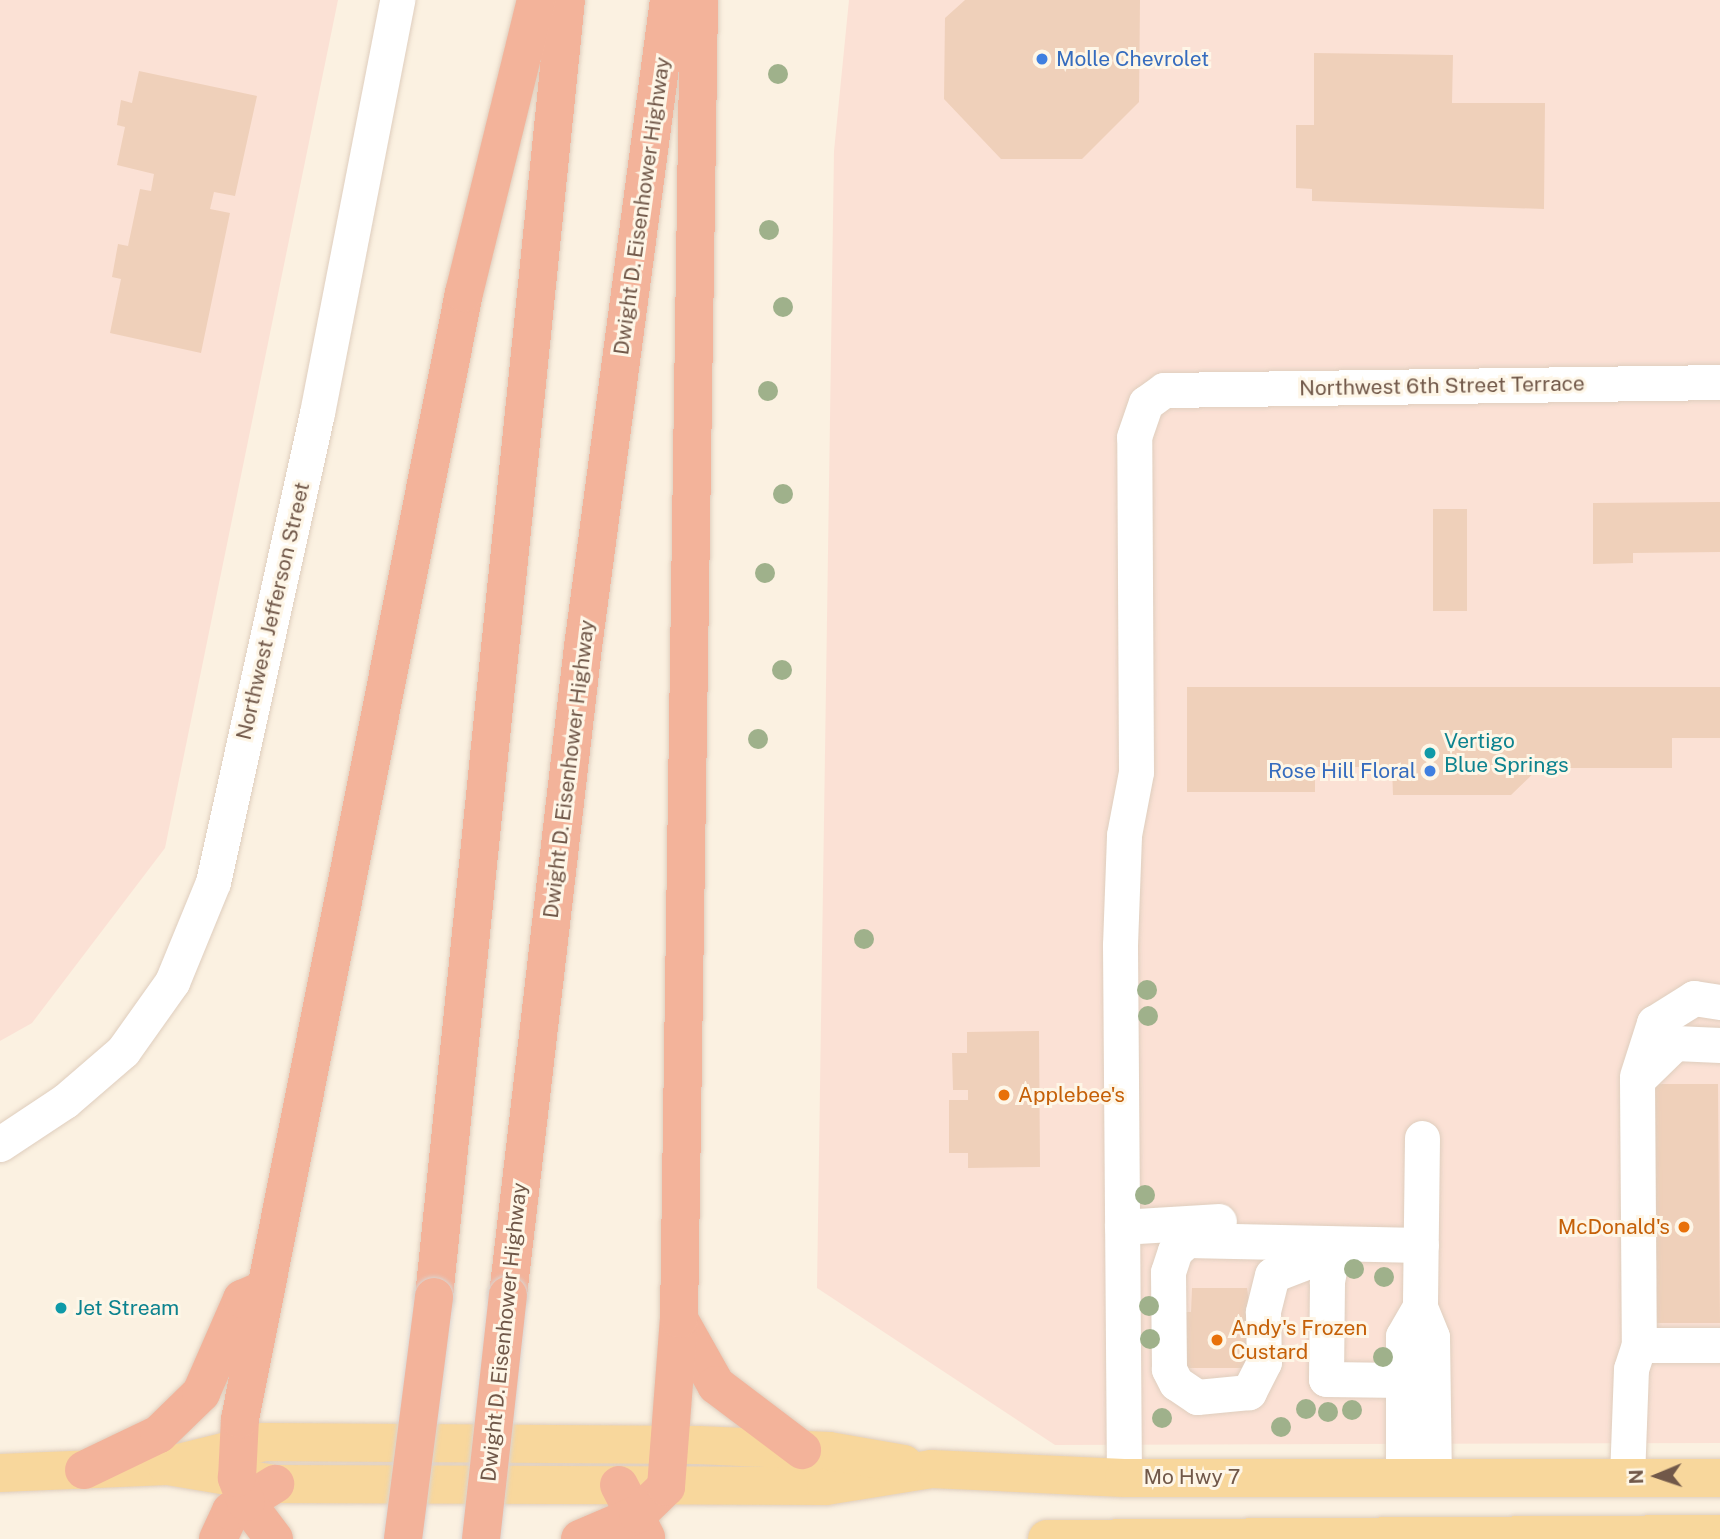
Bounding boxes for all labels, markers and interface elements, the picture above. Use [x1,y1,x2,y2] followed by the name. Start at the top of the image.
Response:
[1056,46,1209,72] place label: Molle Chevrolet
[1034,51,1050,67] marker: Molle Chevrolet
[609,55,675,357] street label: Dwight D. Eisenhower Highway
[1299,371,1585,401] street label: Northwest 6th Street Terrace
[231,480,315,742] street label: Northwest Jefferson Street
[538,618,600,920] street label: Dwight D. Eisenhower Highway
[1444,728,1569,778] place label: Vertigo Blue Springs
[1422,745,1438,761] marker: Vertigo Blue Springs
[1268,758,1416,784] place label: Rose Hill Floral
[1422,763,1438,779] marker: Rose Hill Floral
[1018,1082,1125,1108] place label: Applebee's
[996,1087,1012,1103] marker: Applebee's
[476,1181,532,1483] street label: Dwight D. Eisenhower Highway
[1558,1214,1670,1240] place label: McDonald's
[1676,1219,1692,1235] marker: McDonald's
[75,1295,179,1321] place label: Jet Stream
[53,1300,69,1316] marker: Jet Stream
[1231,1315,1368,1365] place label: Andy's Frozen Custard
[1209,1332,1225,1348] marker: Andy's Frozen Custard
[1622,1441,1692,1511] north arrow
[1143,1464,1241,1490] street label: Mo Hwy 7
[1625,1469,1647,1485] text: N

